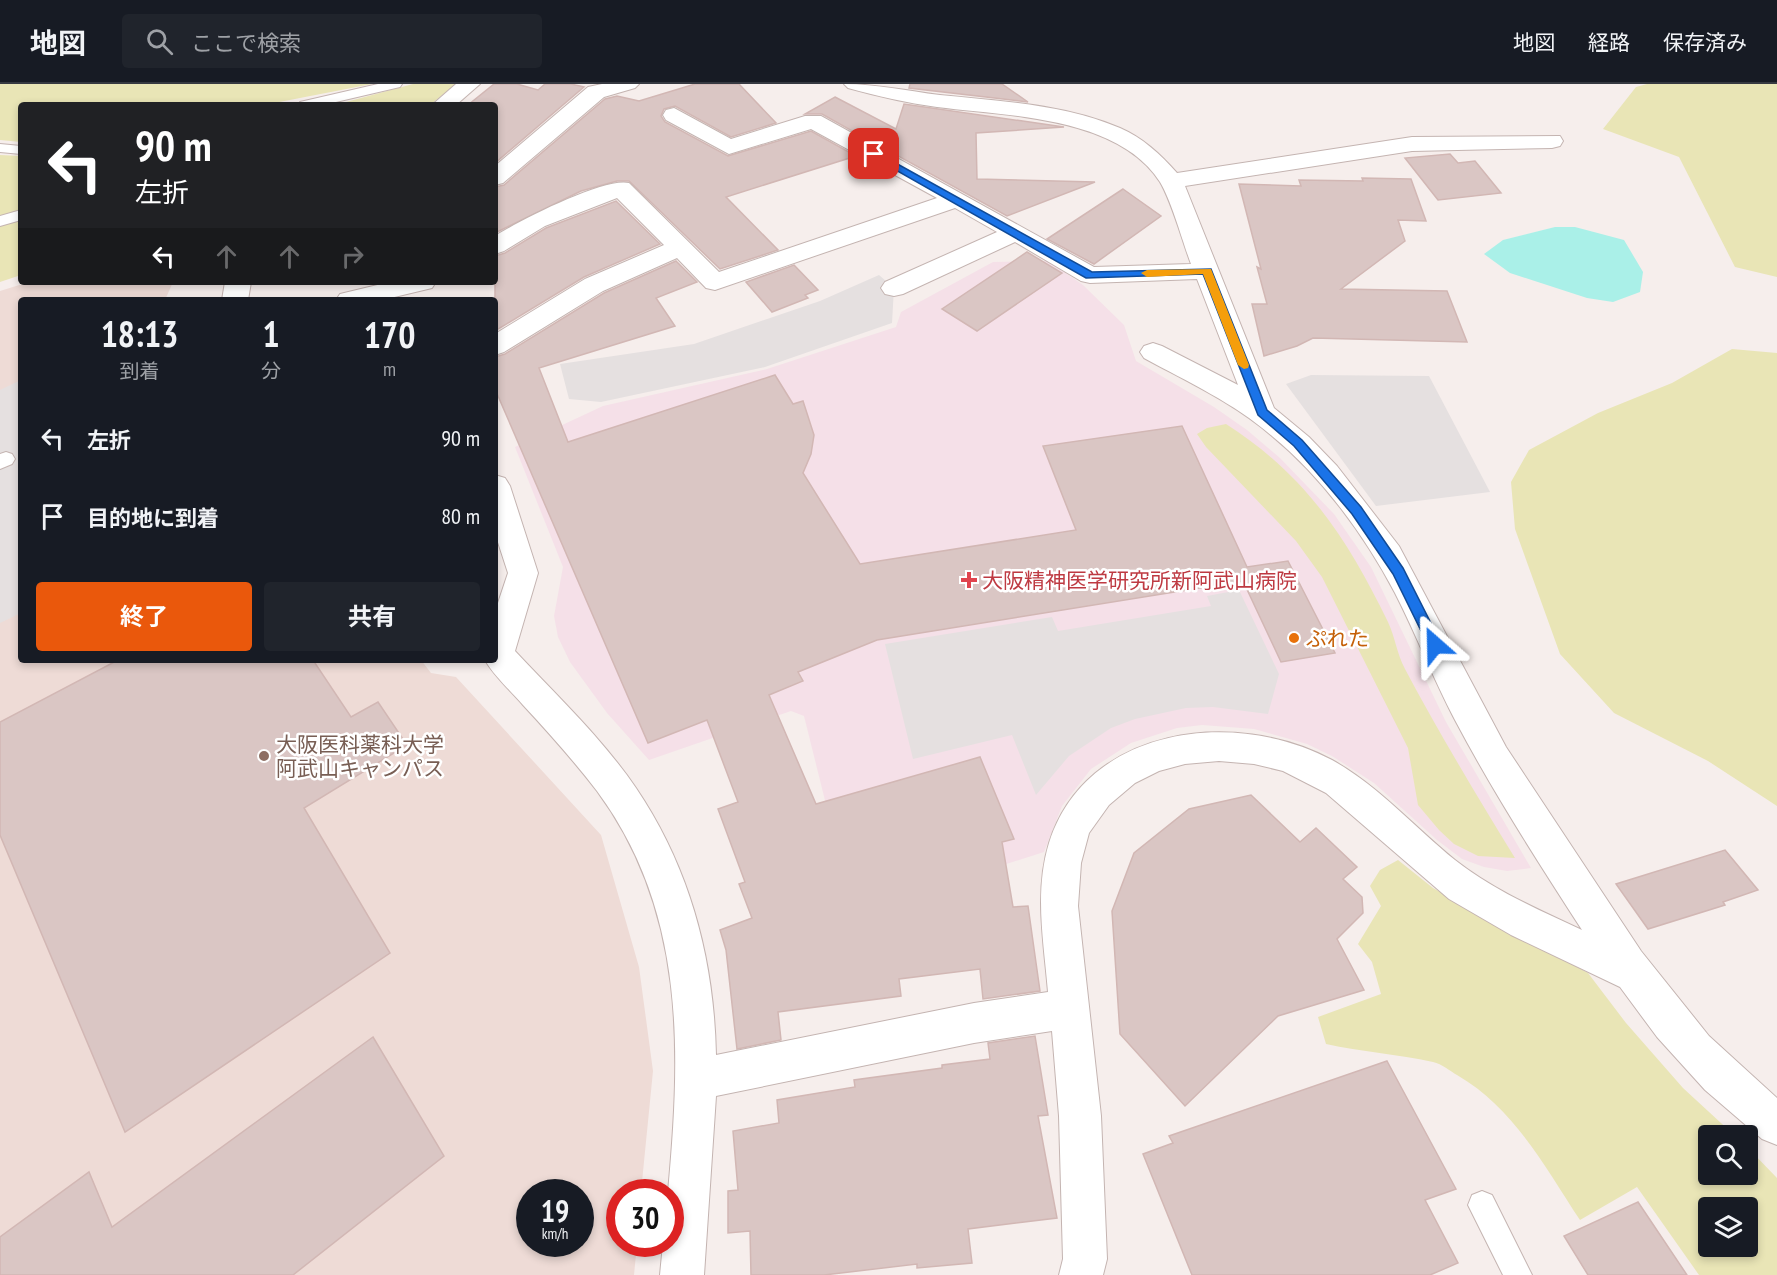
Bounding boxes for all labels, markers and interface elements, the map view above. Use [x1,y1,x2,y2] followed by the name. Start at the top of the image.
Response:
[122,14,542,68] search box
[30,24,86,61] text: 地図
[143,25,176,58] icon: search
[191,29,301,57] text: ここで検索
[1513,29,1555,56] text: 地図
[1588,29,1630,56] text: 経路
[1663,29,1747,56] text: 保存済み
[135,118,212,173] text: 90 m
[36,126,114,204] icon: left
[848,128,899,179] pin
[857,137,890,170] icon: arrive
[135,175,189,209] text: 左折
[147,240,180,273] icon: left
[210,240,243,273] icon: ahead
[273,240,306,273] icon: ahead
[336,240,369,273] icon: right
[101,310,179,357] text: 18:13
[263,310,280,357] text: 1
[364,311,415,358] text: 170
[383,356,396,382] text: m
[120,358,160,384] text: 到着
[261,358,281,384] text: 分
[36,422,69,455] icon: left
[441,424,480,452] text: 90 m
[87,426,131,454] text: 左折
[36,500,69,533] icon: arrive
[441,502,480,530] text: 80 m
[87,504,219,532] text: 目的地に到着
[982,567,1297,594] place label: 大阪精神医学研究所新阿武山病院
[960,571,978,589] marker: 大阪精神医学研究所新阿武山病院
[36,582,252,651] button: 終了
[264,582,480,651] button: 共有
[1403,613,1467,677] position arrow
[1306,625,1369,652] place label: ぷれた
[1287,631,1301,645] marker: ぷれた
[276,731,444,782] place label: 大阪医科薬科大学 阿武山キャンパス
[257,749,271,763] marker: 大阪医科薬科大学 阿武山キャンパス
[1698,1125,1758,1257] map controls
[1698,1125,1758,1185] button: search
[606,1179,684,1257] speed limit sign: 30
[541,1191,569,1230] text: 19
[1698,1197,1758,1257] button: layers
[542,1224,568,1243] text: km/h

